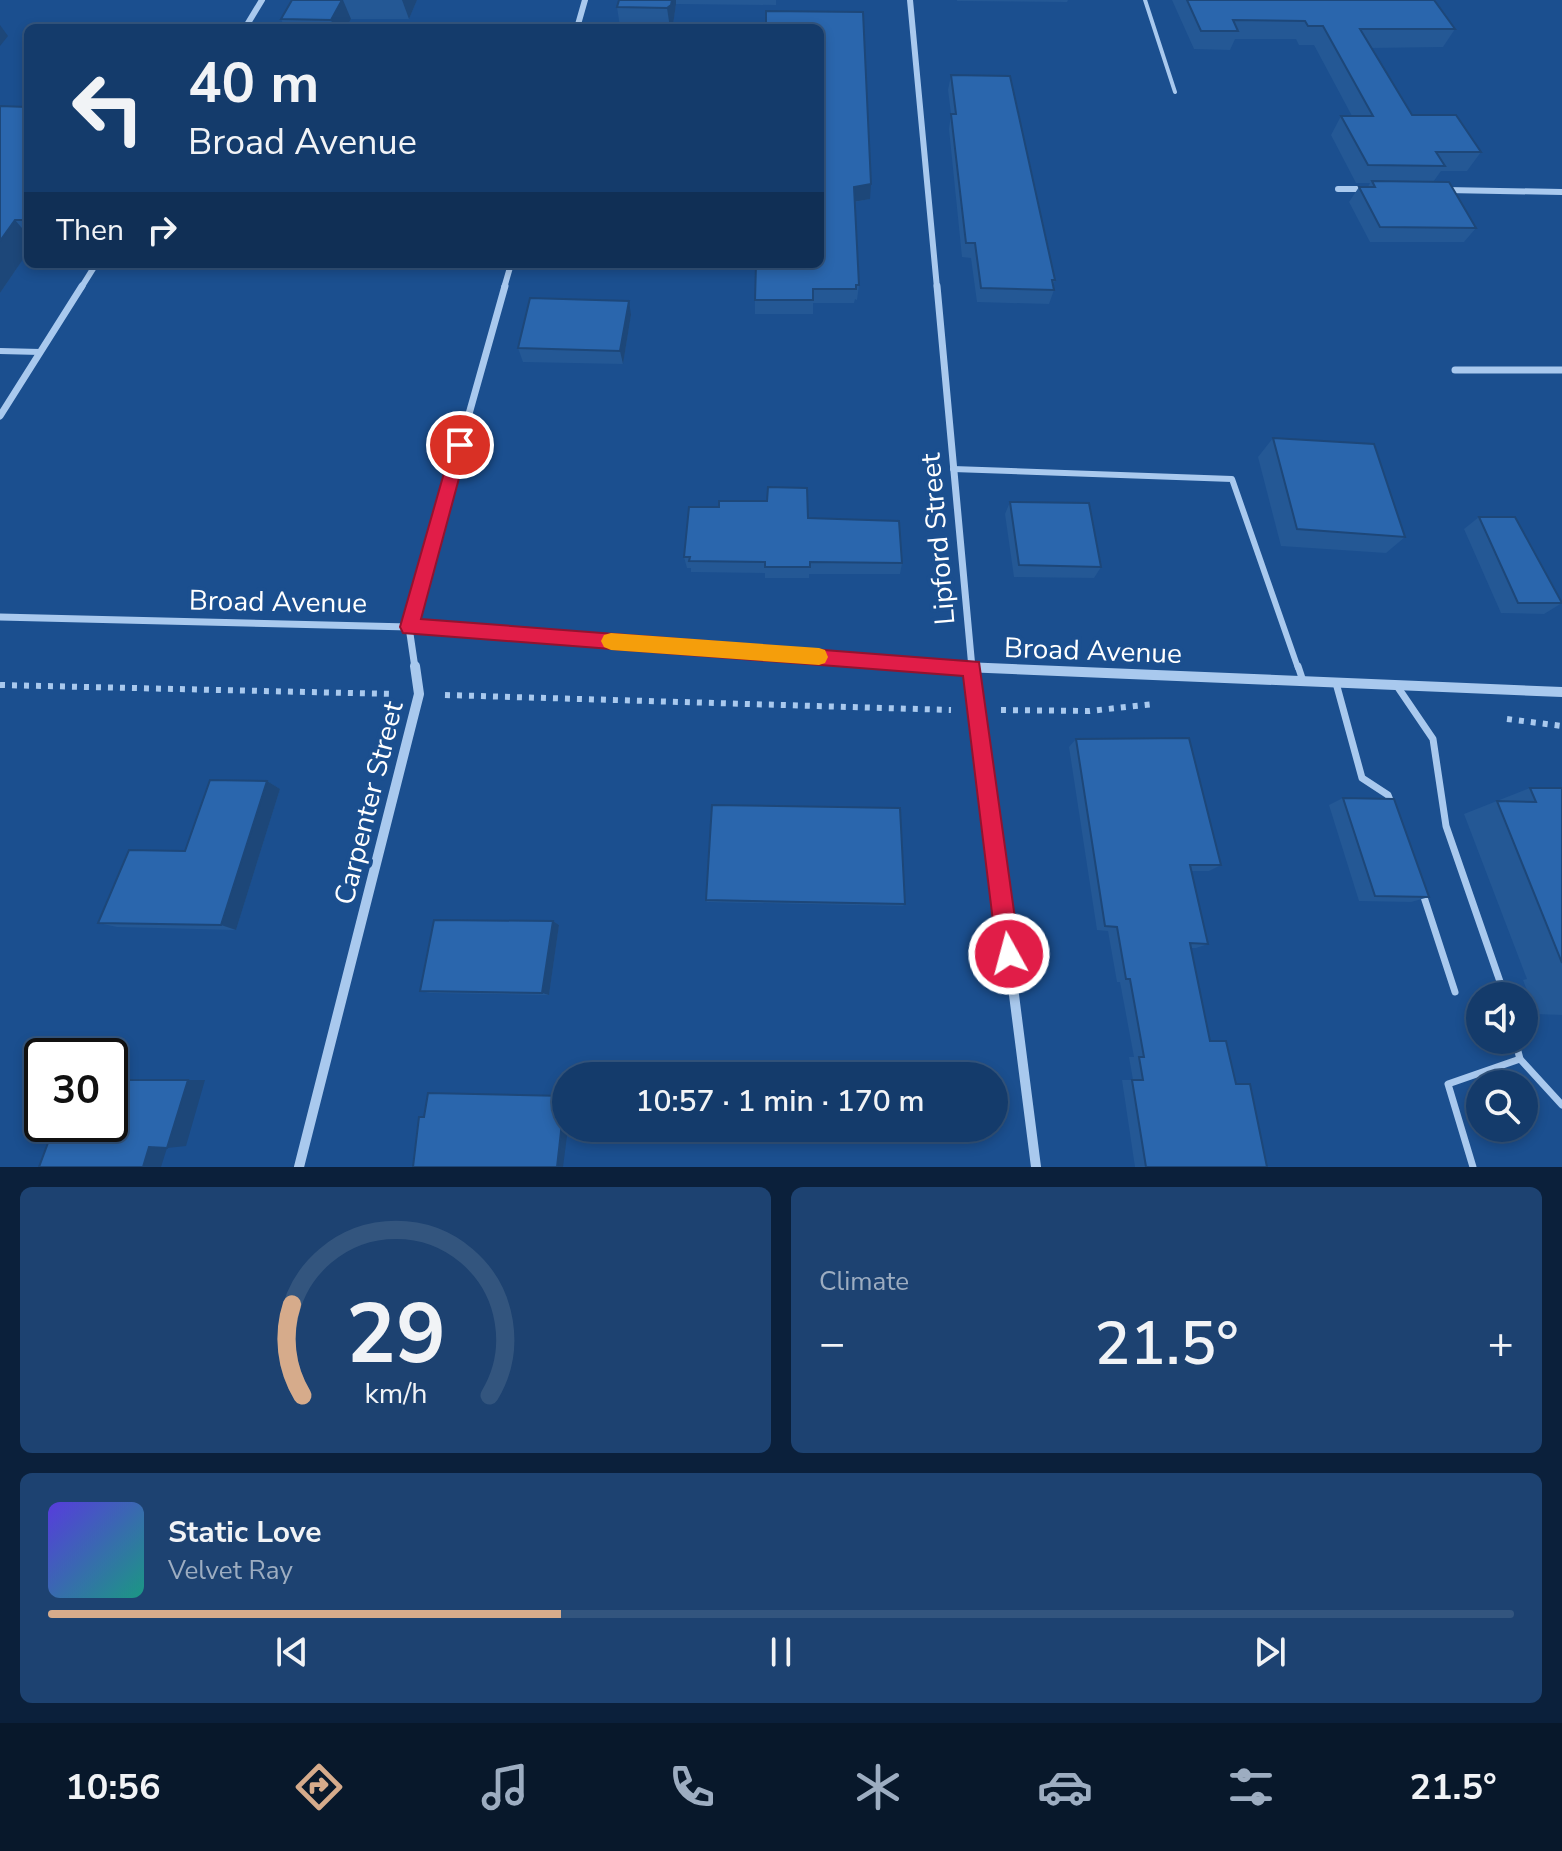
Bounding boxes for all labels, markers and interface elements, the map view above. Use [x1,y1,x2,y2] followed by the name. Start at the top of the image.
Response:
[188,45,319,122] text: 40 m
[56,56,160,160] icon: left
[188,118,417,167] text: Broad Avenue
[140,208,184,252] icon: right
[56,210,124,251] text: Then
[426,411,494,479] pin
[438,423,482,467] icon: arrive
[912,451,964,626] street label: Lipford Street
[189,581,367,623] street label: Broad Avenue
[1003,629,1183,673] street label: Broad Avenue
[325,697,413,909] street label: Carpenter Street
[967,912,1051,996] position arrow
[1466,982,1538,1142] map controls
[1466,982,1538,1054] button: sound
[24,1038,128,1142] speed limit sign: 30
[1466,1070,1538,1142] button: search
[635,1081,925,1122] text: 10:57 · 1 min · 170 m
[819,1264,909,1299] text: Climate
[346,1278,445,1391] text: 29
[1094,1303,1239,1385] text: 21.5°
[819,1314,845,1374] text: −
[1488,1314,1514,1374] text: +
[364,1374,427,1413] text: km/h
[168,1512,322,1553] text: Static Love
[168,1553,293,1588] text: Velvet Ray
[270,1630,314,1674] icon: previous
[759,1630,803,1674] icon: pause
[1248,1630,1292,1674] icon: next
[291,1759,347,1815] icon: directions
[477,1759,533,1815] icon: music
[664,1759,720,1815] icon: phone
[850,1759,906,1815] icon: climate
[1037,1759,1093,1815] icon: car
[1223,1759,1279,1815] icon: filters
[65,1763,161,1812] text: 10:56
[1409,1763,1497,1812] text: 21.5°

